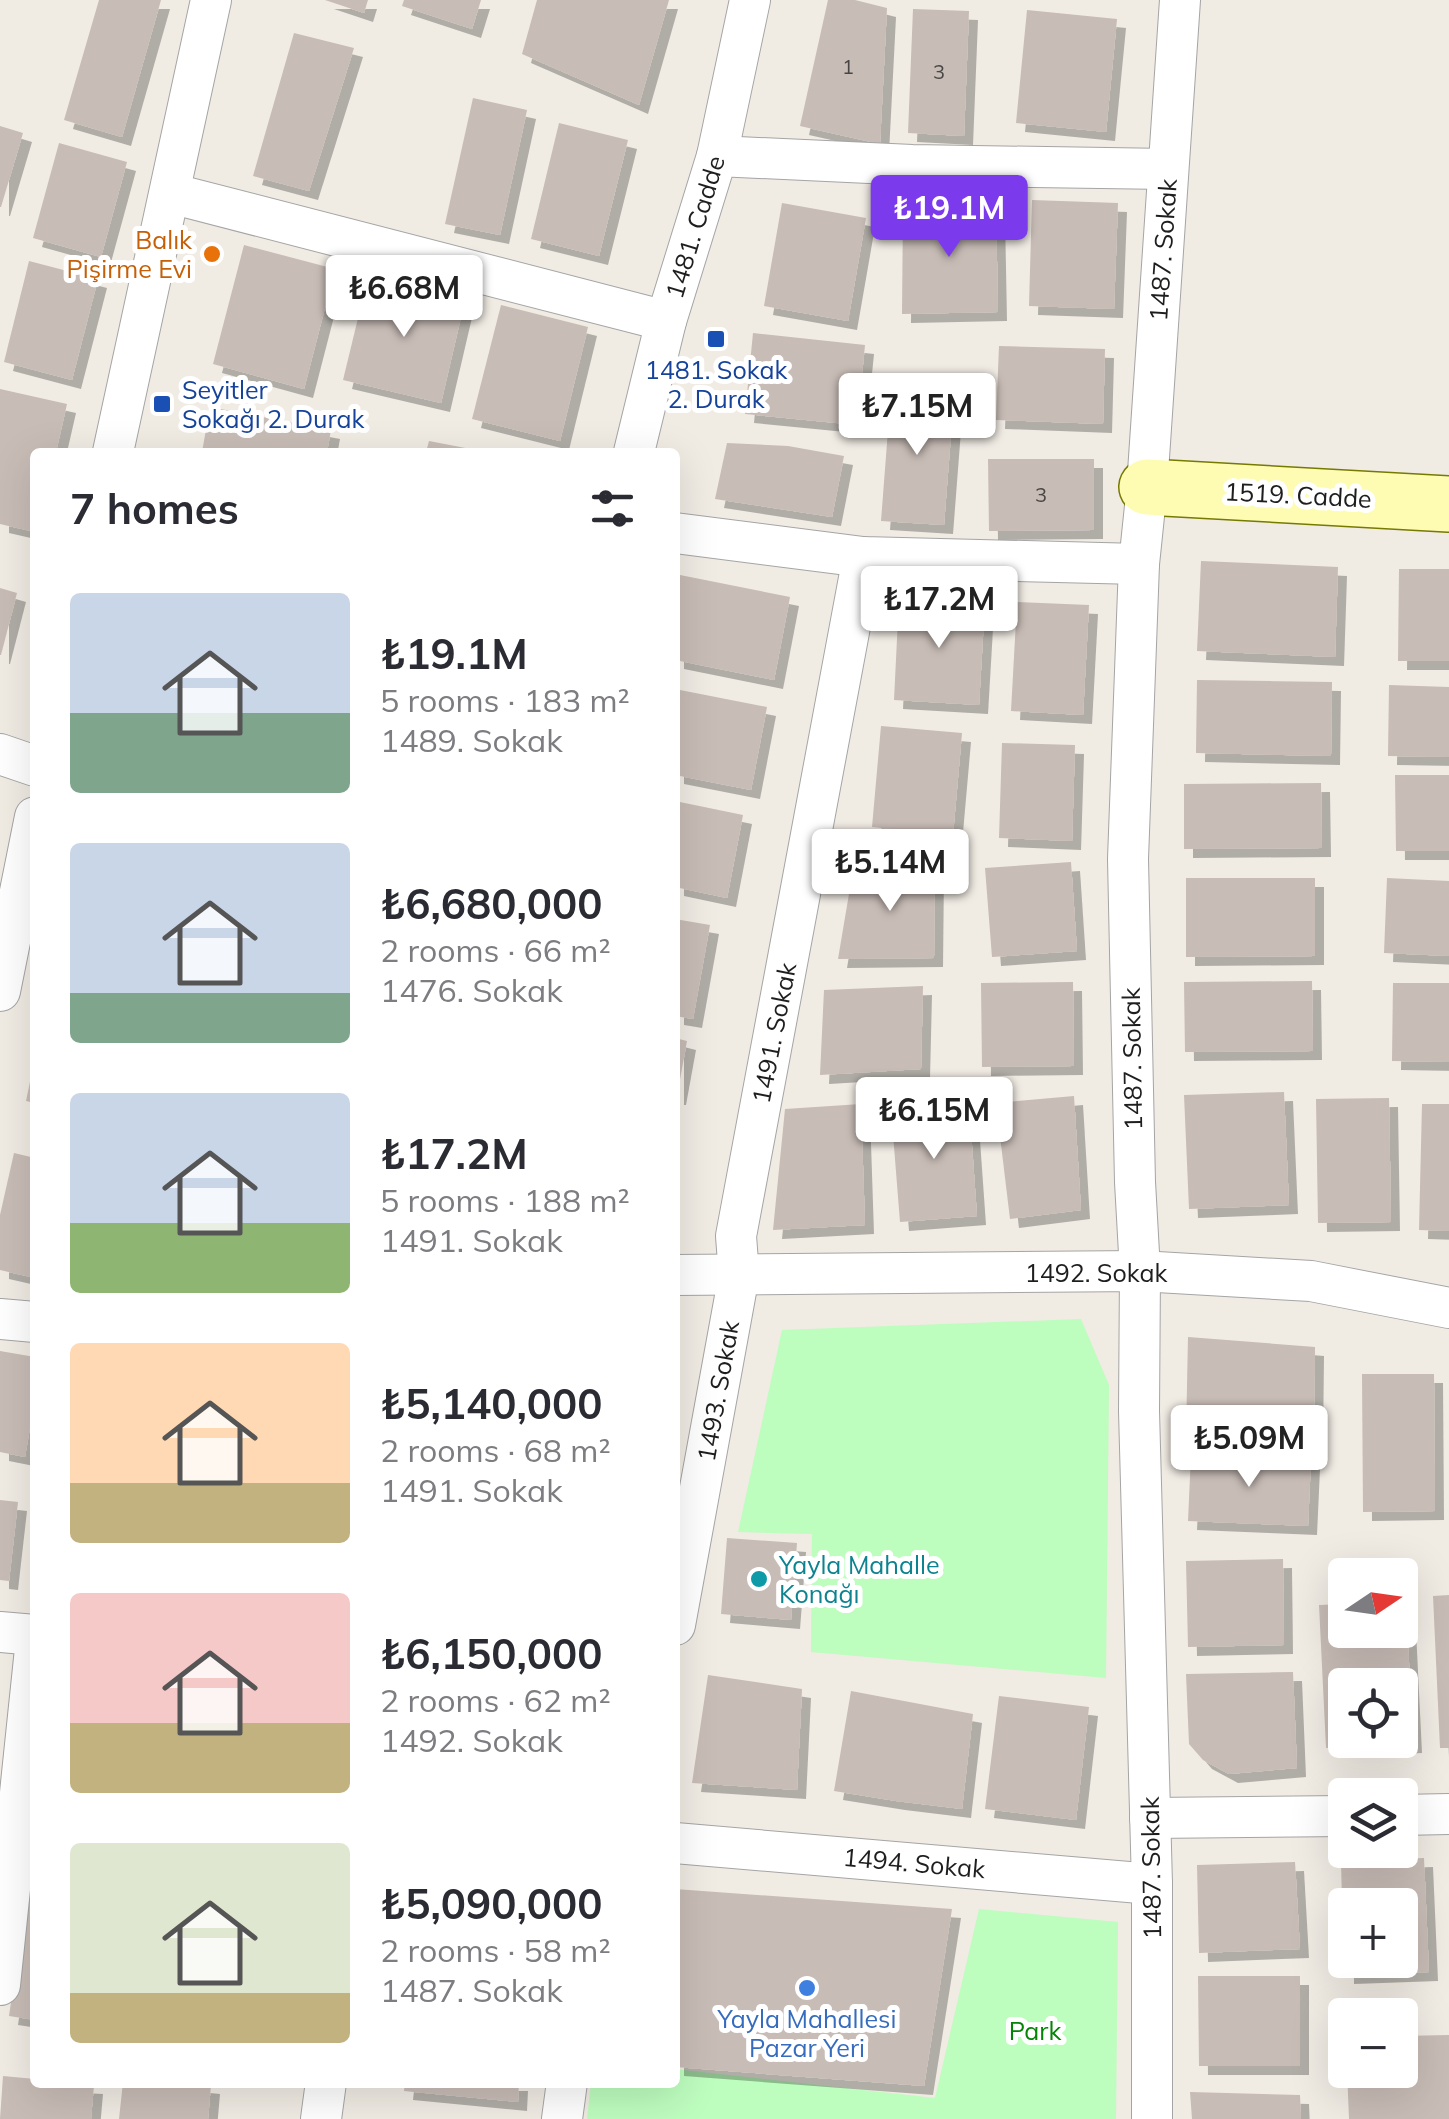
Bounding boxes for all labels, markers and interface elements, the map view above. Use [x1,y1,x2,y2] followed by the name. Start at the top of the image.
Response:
[842,54,854,79] house number: 1
[933,59,945,84] house number: 3
[658,152,731,302] street label: 1481. Cadde
[868,175,1030,260] pin: ₺19.1M
[1142,177,1183,322] street label: 1487. Sokak
[893,187,1005,227] text: ₺19.1M
[67,224,193,284] place label: Balık Pişirme Evi
[201,243,223,265] marker: Balık Pişirme Evi
[323,255,485,340] pin: ₺6.68M
[348,267,460,307] text: ₺6.68M
[705,328,727,350] marker: 1481. Sokak 2. Durak
[645,354,788,414] place label: 1481. Sokak 2. Durak
[836,373,998,458] pin: ₺7.15M
[182,374,365,434] place label: Seyitler Sokağı 2. Durak
[861,385,973,425] text: ₺7.15M
[151,393,173,415] marker: Seyitler Sokağı 2. Durak
[1224,475,1372,514] street label: 1519. Cadde
[585,481,640,536] icon: filters
[70,482,239,535] text: 7 homes
[1035,482,1047,507] house number: 3
[858,566,1020,651] pin: ₺17.2M
[883,578,995,618] text: ₺17.2M
[380,627,528,680] text: ₺19.1M
[150,633,270,753] icon: home
[380,680,630,720] text: 5 rooms · 183 m²
[380,720,563,760] text: 1489. Sokak
[809,829,971,914] pin: ₺5.14M
[834,841,946,881] text: ₺5.14M
[380,877,602,930] text: ₺6,680,000
[150,883,270,1003] icon: home
[380,930,611,970] text: 2 rooms · 66 m²
[745,959,803,1106] street label: 1491. Sokak
[380,970,563,1010] text: 1476. Sokak
[1115,986,1148,1131] street label: 1487. Sokak
[853,1077,1015,1162] pin: ₺6.15M
[878,1089,990,1129] text: ₺6.15M
[380,1127,528,1180] text: ₺17.2M
[150,1133,270,1253] icon: home
[380,1180,630,1220] text: 5 rooms · 188 m²
[380,1220,563,1260] text: 1491. Sokak
[1025,1257,1168,1288] street label: 1492. Sokak
[690,1317,745,1464] street label: 1493. Sokak
[380,1377,602,1430] text: ₺5,140,000
[150,1383,270,1503] icon: home
[1168,1405,1330,1490] pin: ₺5.09M
[1193,1417,1305,1457] text: ₺5.09M
[380,1430,611,1470] text: 2 rooms · 68 m²
[380,1470,563,1510] text: 1491. Sokak
[778,1549,940,1609] place label: Yayla Mahalle Konağı
[1328,1558,1418,1648] north arrow
[1328,1558,1418,2088] map controls
[748,1568,770,1590] marker: Yayla Mahalle Konağı
[380,1627,602,1680] text: ₺6,150,000
[150,1633,270,1753] icon: home
[1328,1668,1418,1758] button: locate
[380,1680,611,1720] text: 2 rooms · 62 m²
[380,1720,563,1760] text: 1492. Sokak
[1328,1778,1418,1868] button: layers
[1134,1795,1167,1940] street label: 1487. Sokak
[842,1841,988,1884] street label: 1494. Sokak
[380,1877,602,1930] text: ₺5,090,000
[150,1883,270,2003] icon: home
[1328,1888,1418,1978] button: +
[380,1930,611,1970] text: 2 rooms · 58 m²
[380,1970,563,2010] text: 1487. Sokak
[796,1977,818,1999] marker: Yayla Mahallesi Pazar Yeri
[1328,1998,1418,2088] button: −
[717,2003,896,2063] place label: Yayla Mahallesi Pazar Yeri
[1009,2015,1062,2046] park label: Park

